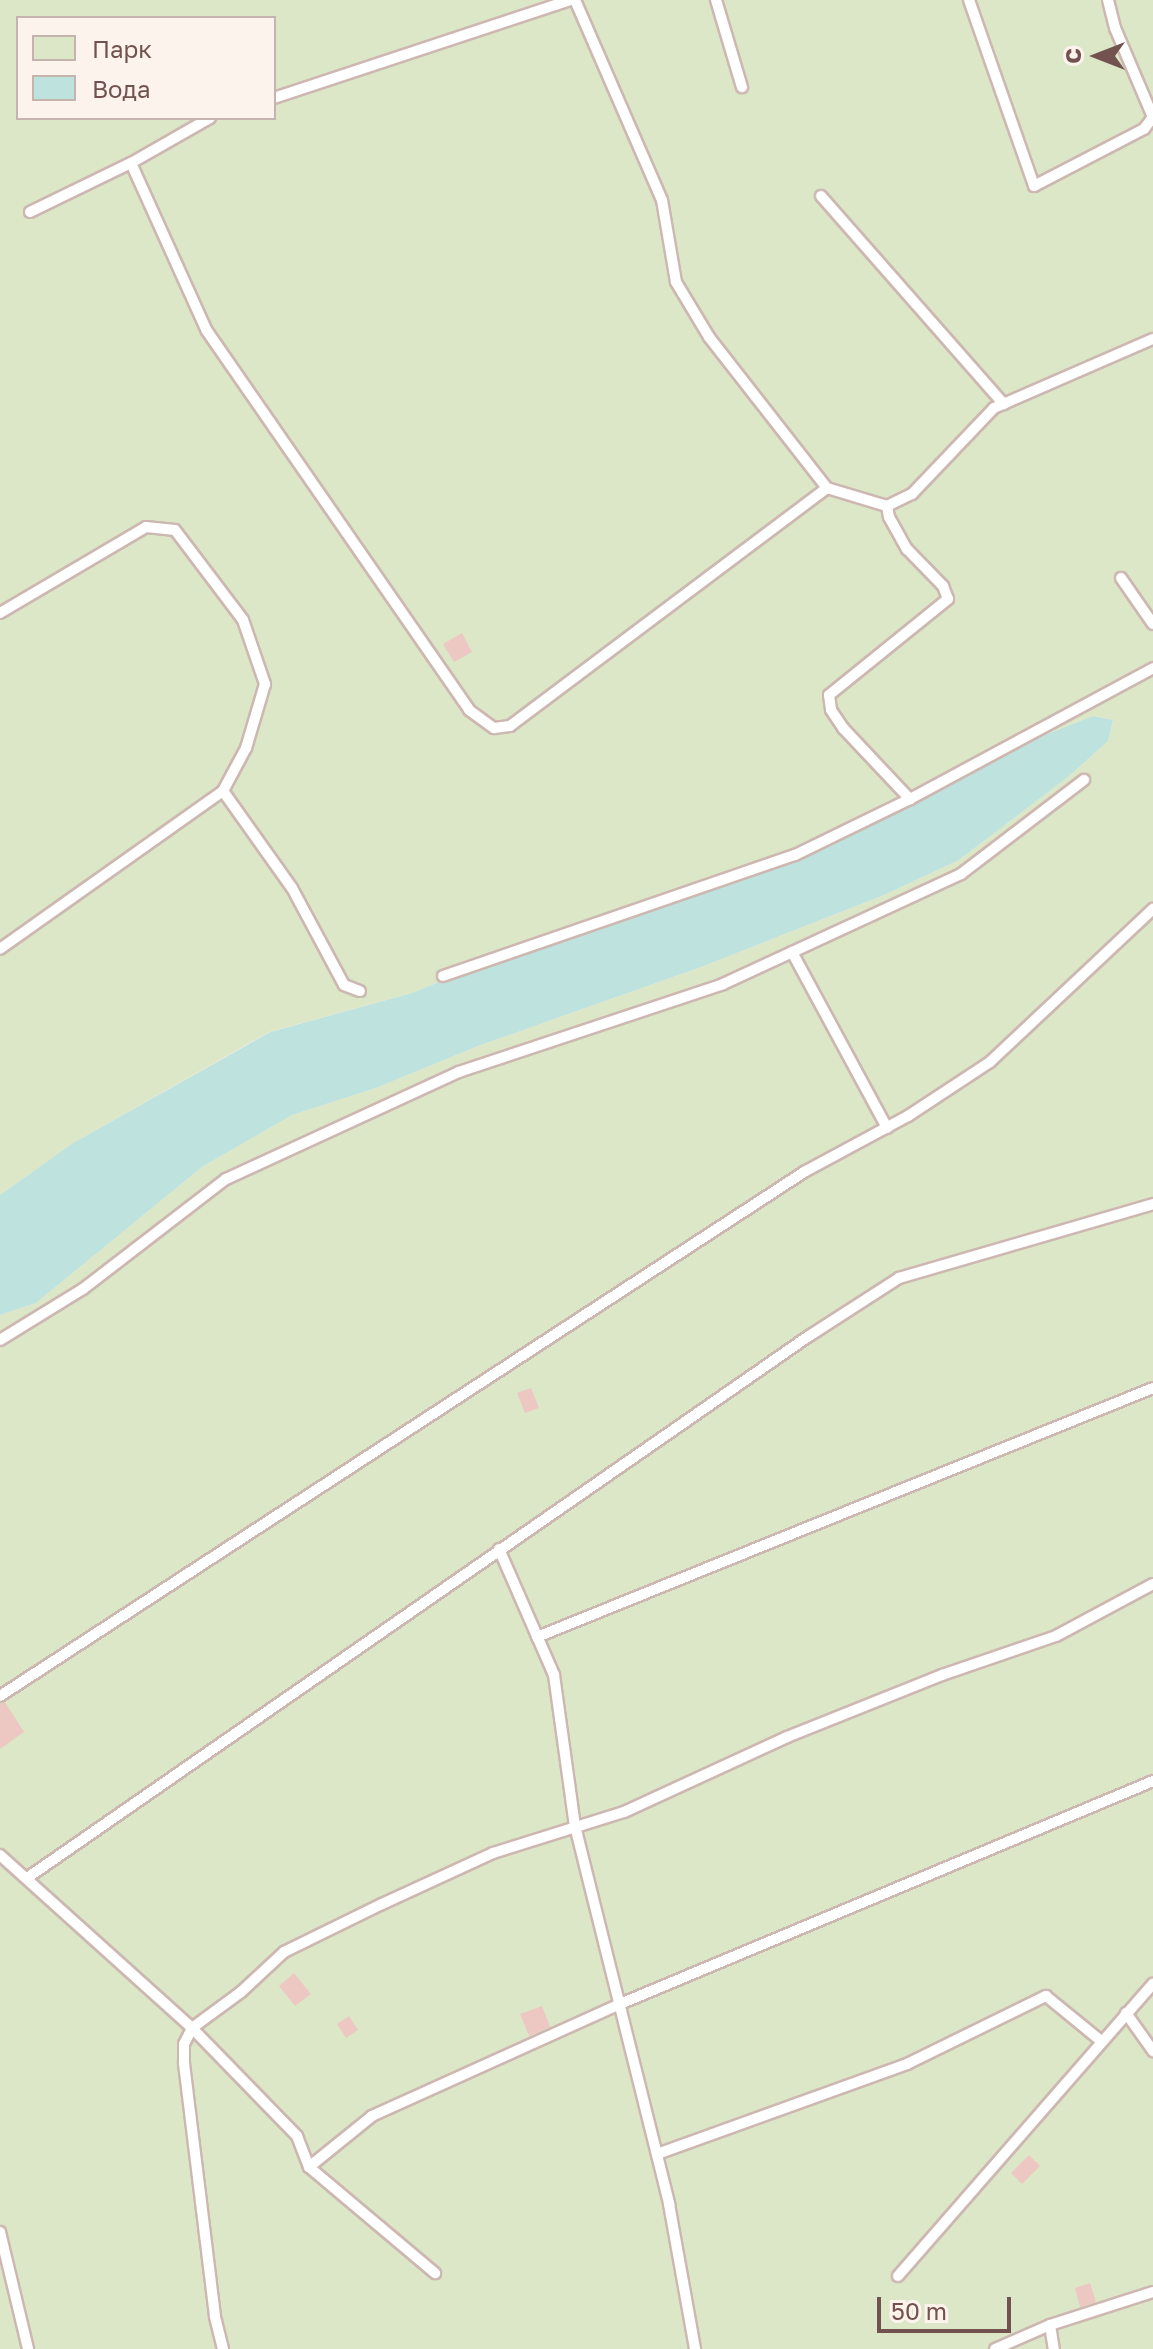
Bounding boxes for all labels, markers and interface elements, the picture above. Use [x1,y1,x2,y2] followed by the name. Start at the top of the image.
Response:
[16,16,276,120] legend
[1057,16,1137,96] north arrow
[92,34,152,63] text: Парк
[1059,48,1086,64] text: С
[92,74,151,103] text: Вода
[881,2281,1015,2331] scale bar
[891,2296,947,2325] text: 50 m

